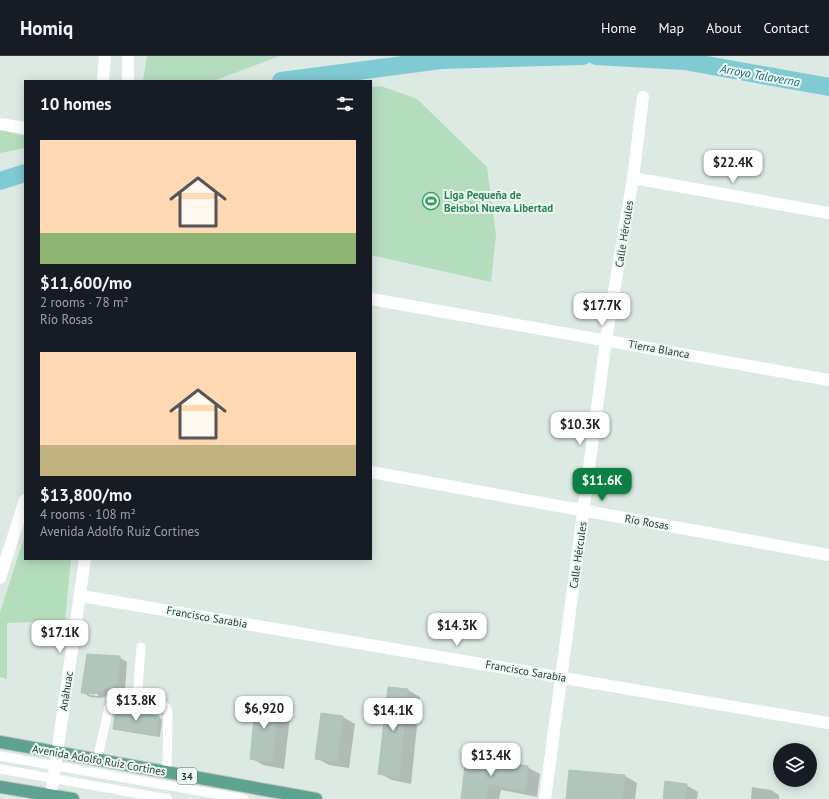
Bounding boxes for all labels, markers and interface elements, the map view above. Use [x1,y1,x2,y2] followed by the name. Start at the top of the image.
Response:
[20,16,73,40] text: Homiq
[601,19,636,37] text: Home
[658,19,684,37] text: Map
[706,19,742,37] text: About
[764,19,809,37] text: Contact
[718,60,801,89] water label: Arroyo Talaverna
[40,93,111,115] text: 10 homes
[334,93,356,115] icon: filters
[700,150,766,184] pin: $22.4K
[713,154,753,171] text: $22.4K
[162,166,234,238] icon: home
[444,188,553,215] place label: Liga Pequeña de Beisbol Nueva Libertad
[421,191,441,211] sports icon: Liga Pequeña de Beisbol Nueva Libertad
[612,199,636,268] street label: Calle Hércules
[40,272,132,294] text: $11,600/mo
[569,293,635,327] pin: $17.7K
[40,294,129,311] text: 2 rooms · 78 m²
[582,297,622,314] text: $17.7K
[40,311,93,328] text: Río Rosas
[627,337,691,361] street label: Tierra Blanca
[162,378,234,450] icon: home
[547,412,613,446] pin: $10.3K
[560,416,600,433] text: $10.3K
[569,468,635,502] pin: $11.6K
[582,472,622,489] text: $11.6K
[40,484,132,506] text: $13,800/mo
[40,506,136,523] text: 4 rooms · 108 m²
[624,511,671,533] street label: Río Rosas
[566,520,590,589] street label: Calle Hércules
[40,523,200,540] text: Avenida Adolfo Ruíz Cortines
[165,603,249,631] street label: Francisco Sarabia
[424,613,490,647] pin: $14.3K
[437,617,477,634] text: $14.3K
[27,620,93,654] pin: $17.1K
[40,624,80,641] text: $17.1K
[484,657,568,685] street label: Francisco Sarabia
[56,670,76,712] street label: Anáhuac
[103,688,169,722] pin: $13.8K
[116,692,156,709] text: $13.8K
[231,696,297,730] pin: $6,920
[360,698,426,732] pin: $14.1K
[244,700,284,717] text: $6,920
[373,702,413,719] text: $14.1K
[31,741,167,779] street label: Avenida Adolfo Ruíz Cortines
[458,743,524,777] pin: $13.4K
[773,743,817,787] map controls
[773,743,817,787] button: layers
[471,747,511,764] text: $13.4K
[177,768,197,784] road number: 34

